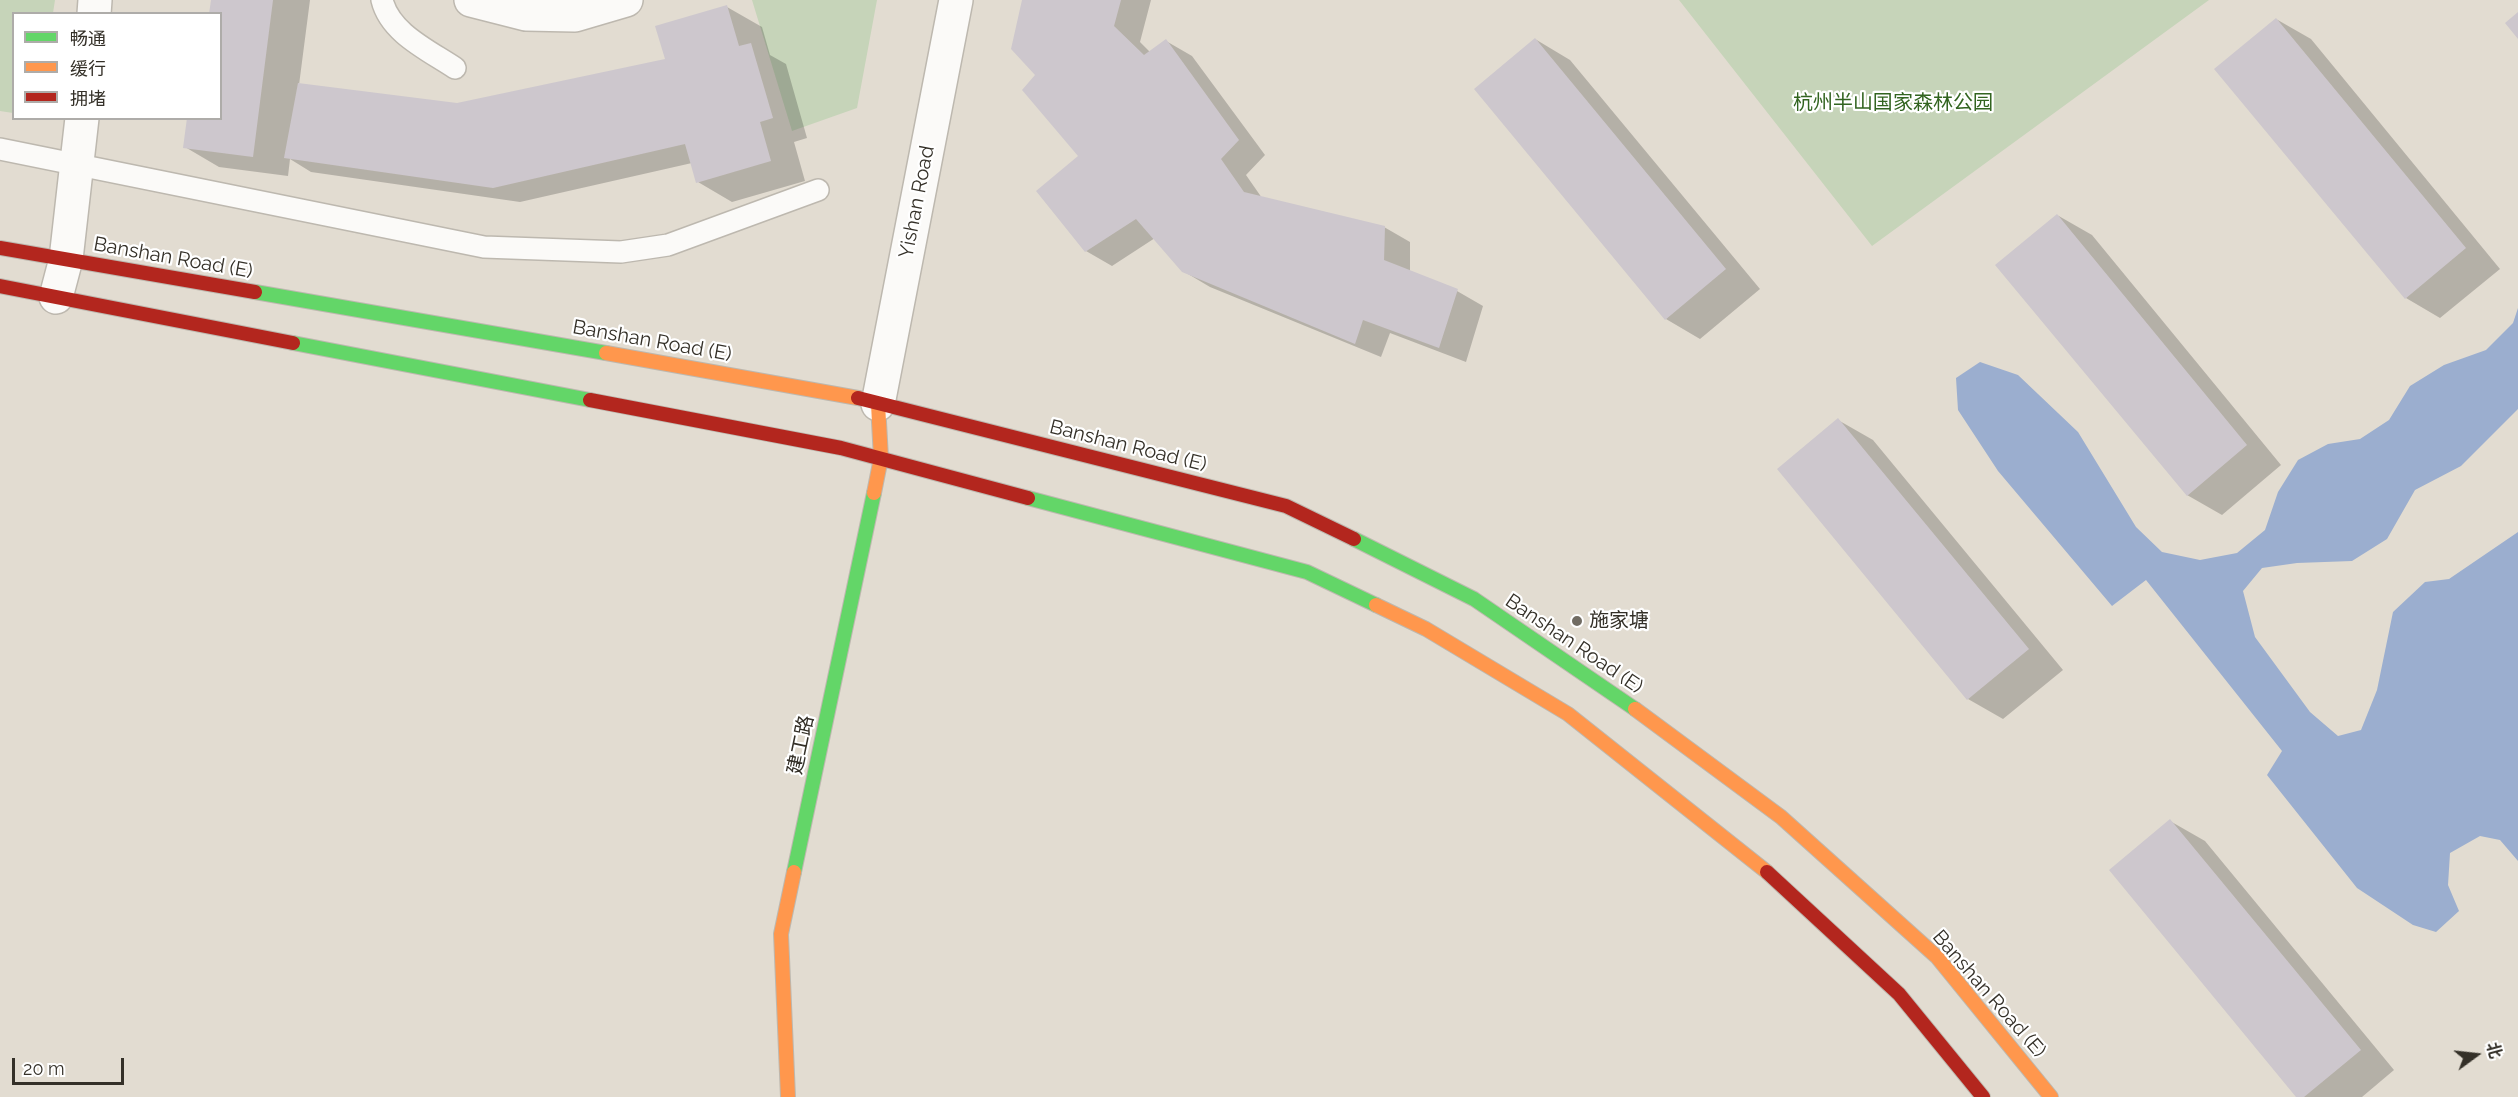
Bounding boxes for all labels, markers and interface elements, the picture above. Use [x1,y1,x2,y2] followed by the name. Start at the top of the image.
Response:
[12,12,222,120] legend
[70,28,106,49] text: 畅通
[70,58,106,79] text: 缓行
[70,88,106,109] text: 拥堵
[1793,91,1993,115] park label: 杭州半山国家森林公园
[894,144,940,260] street label: Yishan Road
[92,232,254,284] street label: Banshan Road (E)
[571,315,733,367] street label: Banshan Road (E)
[1047,415,1209,477] street label: Banshan Road (E)
[1501,589,1647,699] street label: Banshan Road (E)
[1589,609,1649,633] place label: 施家塘
[1570,614,1584,628] marker: 施家塘
[783,713,819,777] street label: 建工路
[1927,925,2051,1063] street label: Banshan Road (E)
[2446,1025,2506,1085] north arrow
[2483,1040,2505,1060] text: 北
[15,1046,128,1084] scale bar
[23,1058,65,1079] text: 20 m

